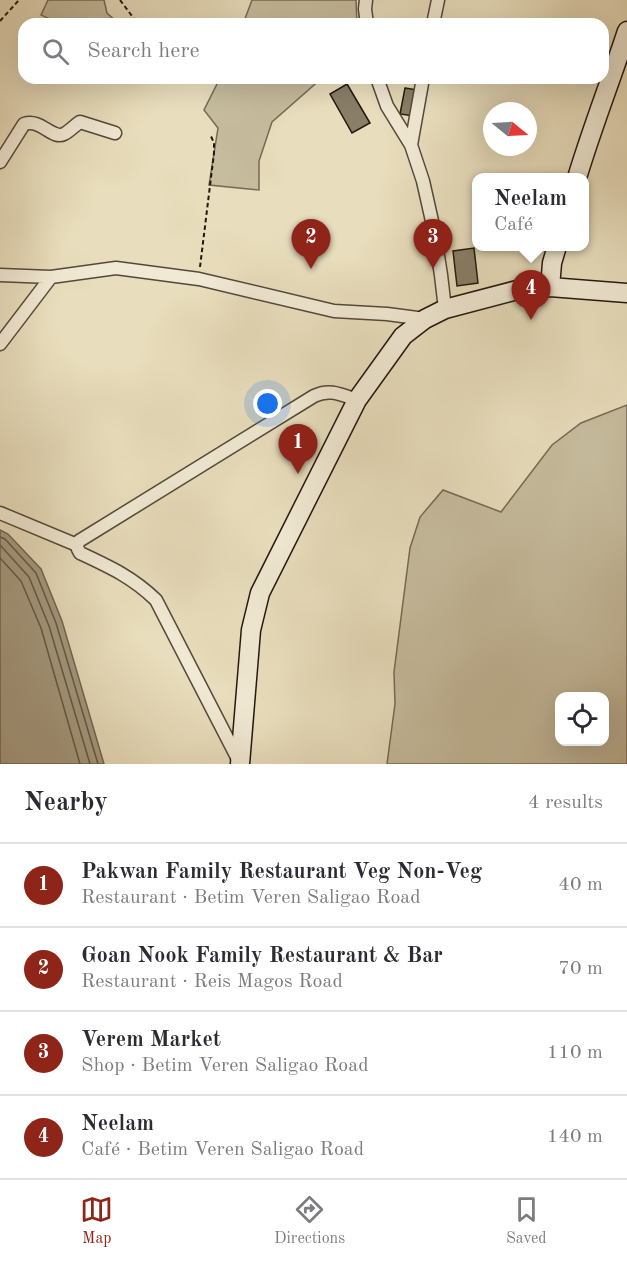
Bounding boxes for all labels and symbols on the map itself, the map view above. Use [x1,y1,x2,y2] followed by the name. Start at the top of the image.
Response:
[483,102,537,156] north arrow
[292,220,330,269] pin: 2
[414,220,452,269] pin: 3
[512,270,550,320] pin: 4
[253,389,282,418] your location
[278,424,318,474] pin: 1

